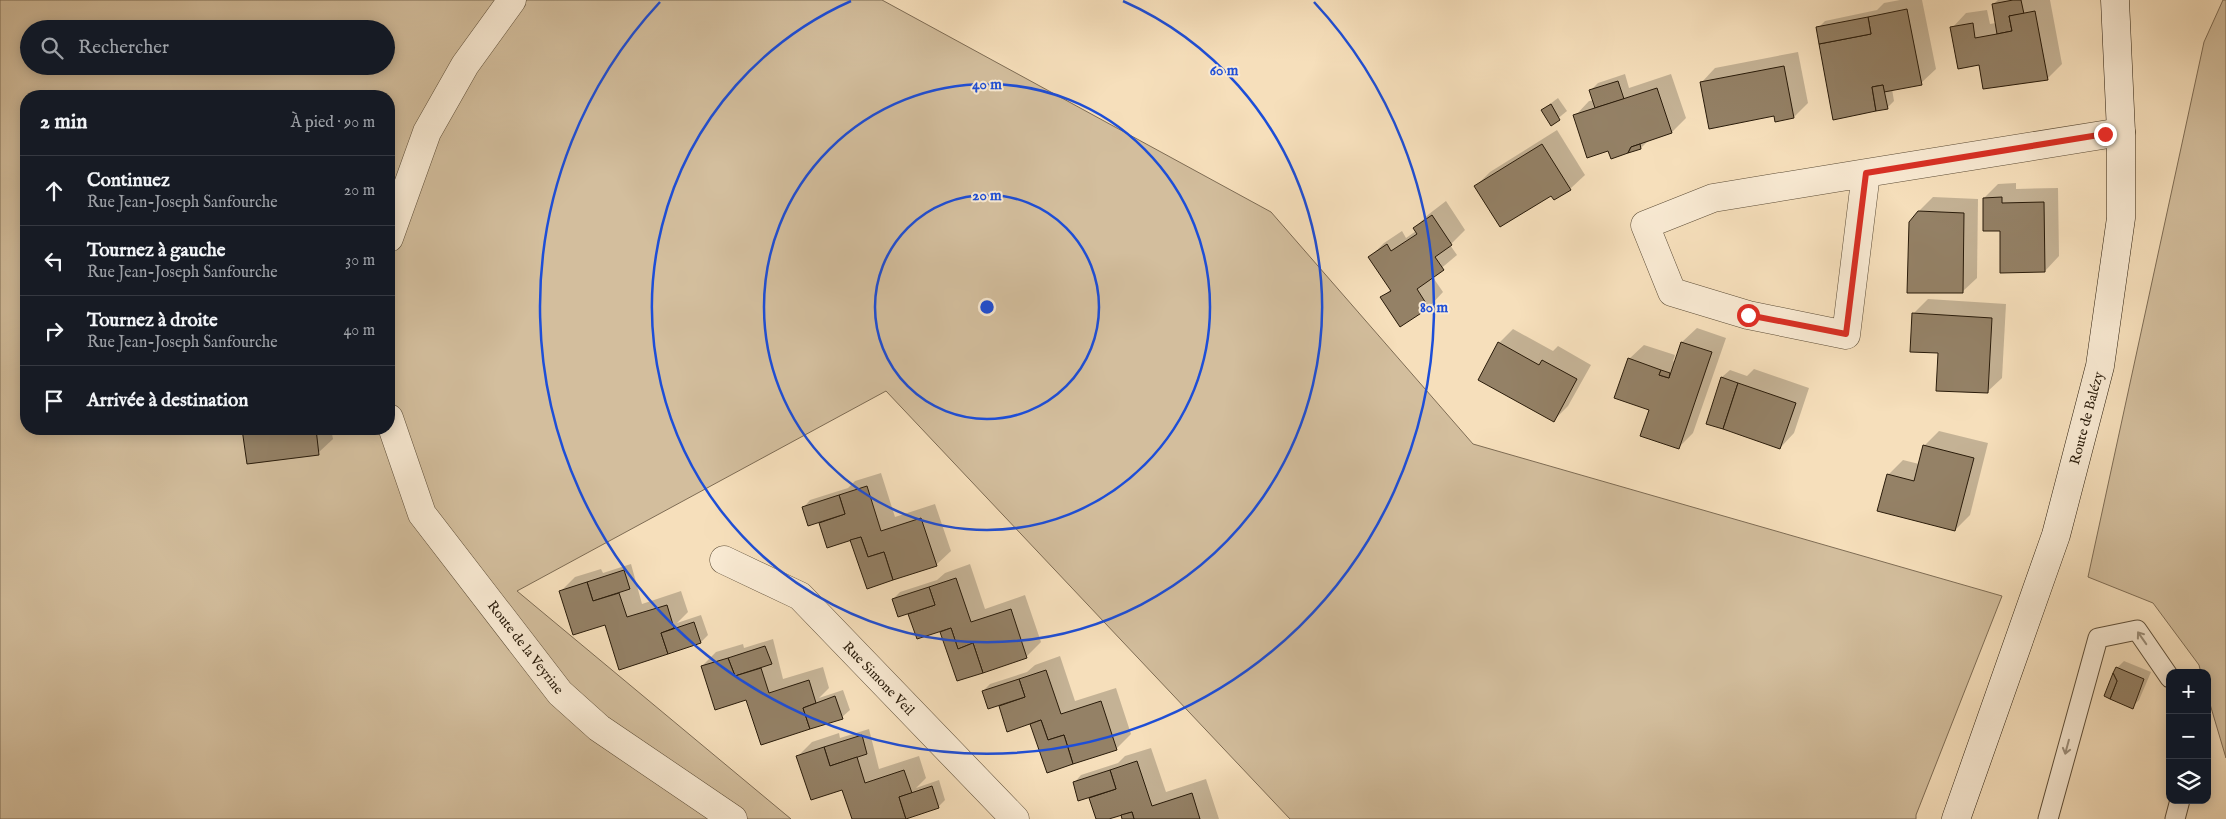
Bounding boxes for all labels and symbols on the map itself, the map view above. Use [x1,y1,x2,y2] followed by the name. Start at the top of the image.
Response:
[1210,61,1239,80] text: 60 m
[972,75,1002,94] text: 40 m
[2094,123,2117,146] route end
[972,186,1002,205] text: 20 m
[978,298,996,316] centre of rings
[1420,298,1448,317] text: 80 m
[1737,304,1760,327] route start
[2066,370,2108,467] street label: Route de Balézy
[483,597,568,699] street label: Route de la Veyrine
[2137,631,2147,645] one-way arrow
[838,638,918,720] street label: Rue Simone Veil
[2062,739,2072,755] one-way arrow

